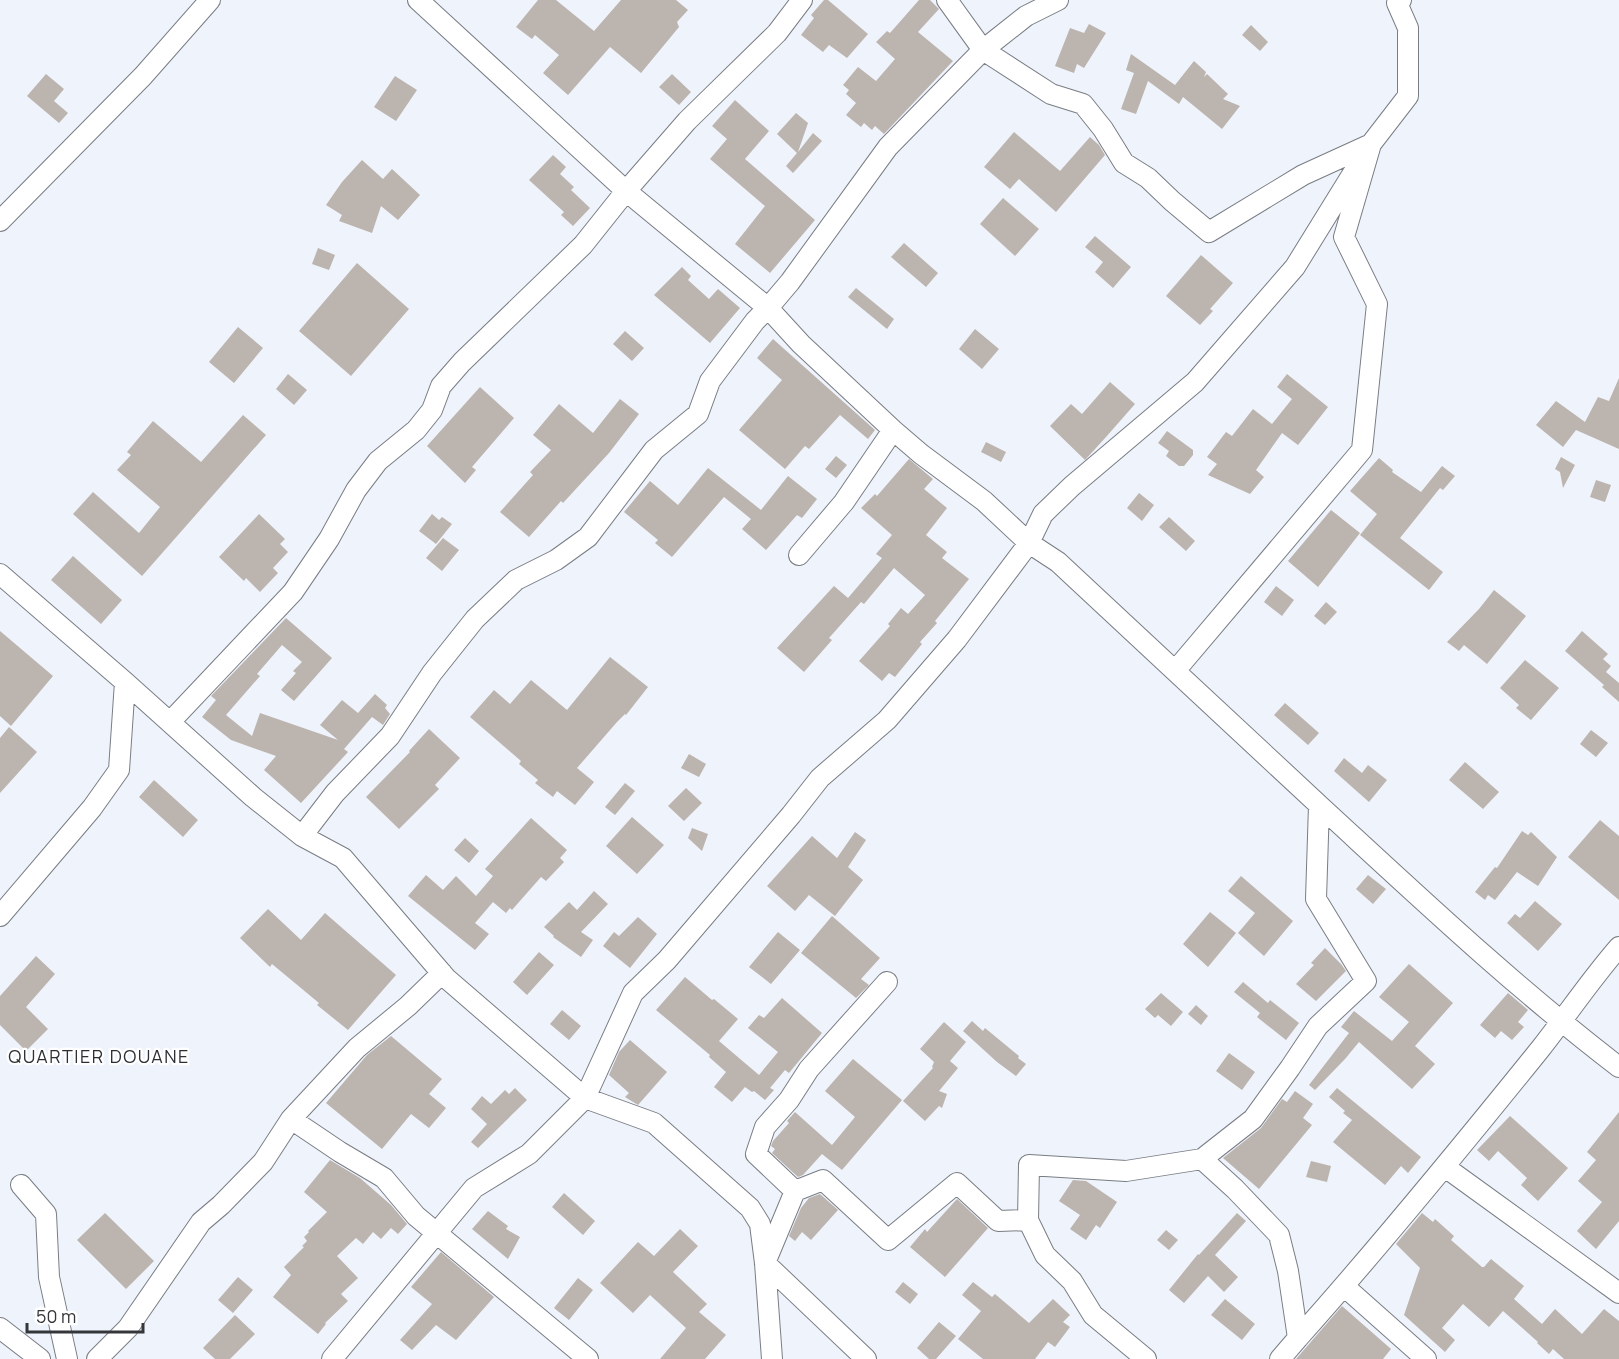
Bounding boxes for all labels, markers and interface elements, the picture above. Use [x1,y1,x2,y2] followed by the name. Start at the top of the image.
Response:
[8,1044,190,1068] district label: QUARTIER DOUANE
[27,1296,142,1334] scale bar
[36,1304,76,1328] text: 50 m

